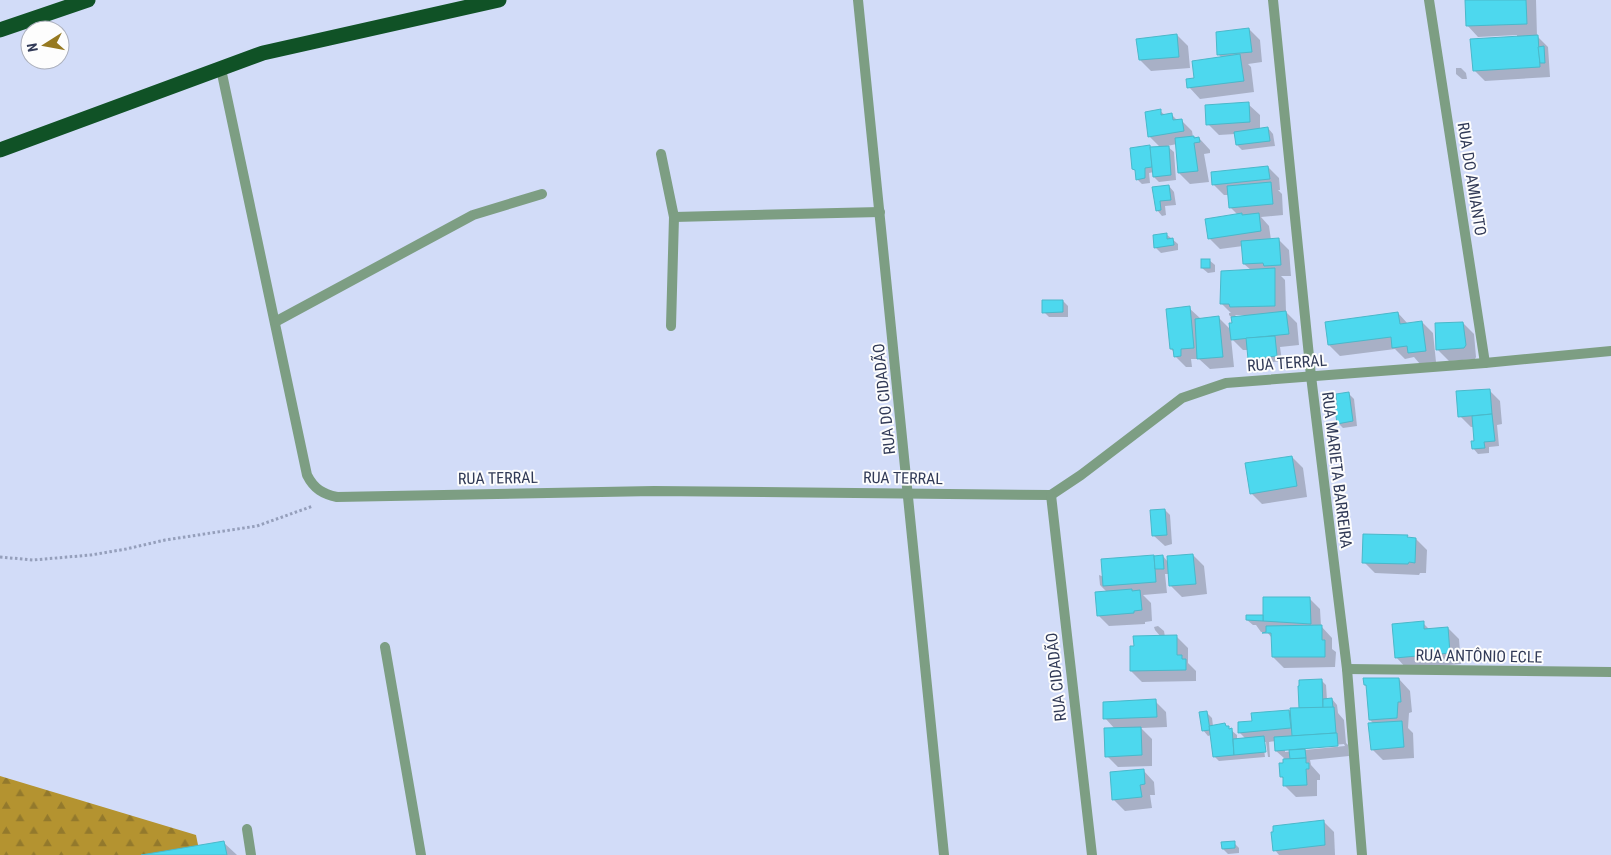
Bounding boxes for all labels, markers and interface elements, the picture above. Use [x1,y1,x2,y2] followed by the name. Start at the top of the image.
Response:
[20,20,70,70] north arrow
[24,42,41,53] text: N
[1454,121,1490,237] street label: RUA DO AMIANTO
[868,343,899,456] street label: RUA DO CIDADÃO
[1246,351,1328,375] street label: RUA TERRAL
[1318,391,1356,549] street label: RUA MARIETA BARREIRA
[458,468,539,488] street label: RUA TERRAL
[863,468,944,488] street label: RUA TERRAL
[1041,632,1070,722] street label: RUA CIDADÃO
[1416,644,1543,667] street label: RUA ANTÔNIO ECLE

